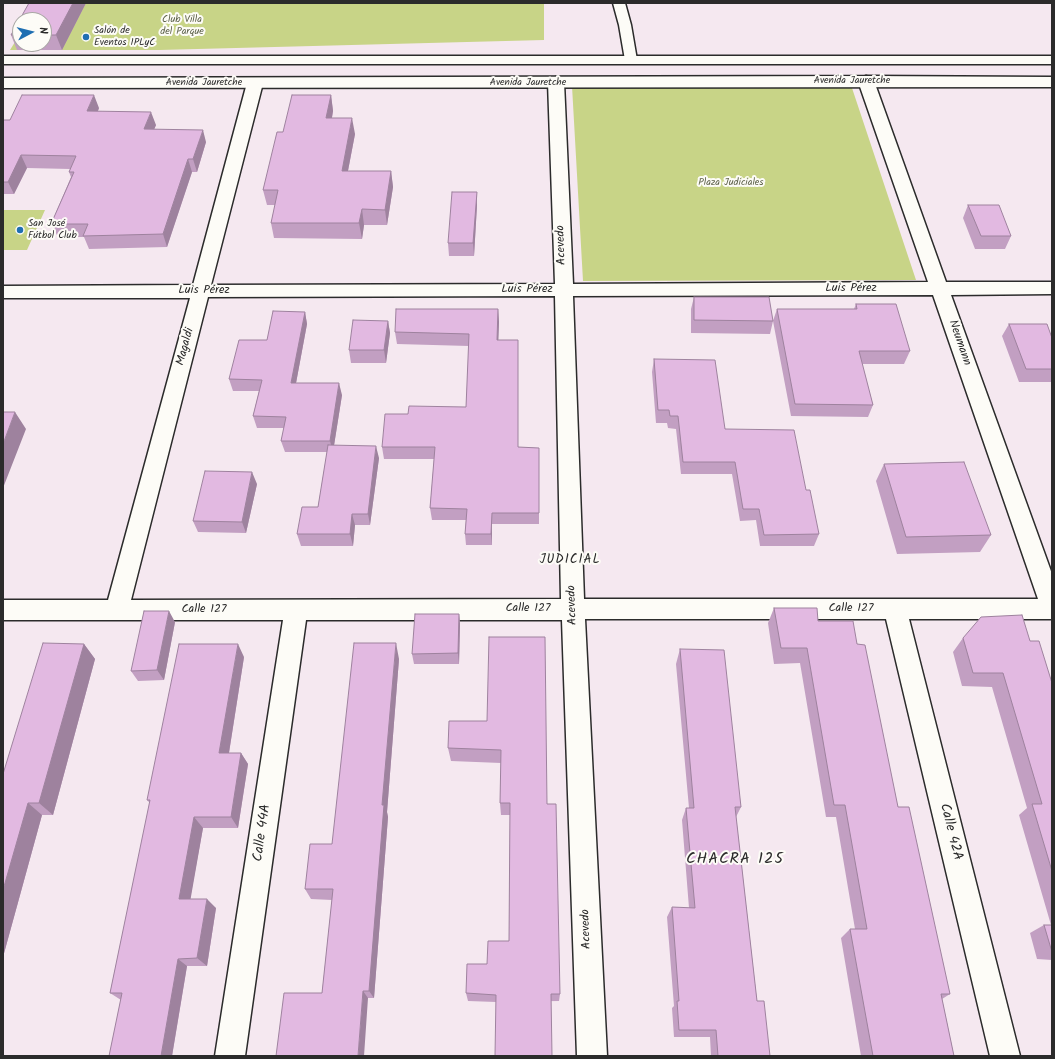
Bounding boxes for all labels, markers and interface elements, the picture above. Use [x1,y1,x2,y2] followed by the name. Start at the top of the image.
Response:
[12,12,52,52] north arrow
[160,14,204,38] park label: Club Villa del Parque
[94,25,155,48] place label: Salón de Eventos IPLyC
[34,26,52,35] text: N
[81,32,91,42] marker: Salón de Eventos IPLyC
[814,75,890,87] street label: Avenida Jauretche
[166,77,242,89] street label: Avenida Jauretche
[490,77,566,89] street label: Avenida Jauretche
[698,177,764,189] park label: Plaza Judiciales
[28,218,77,242] place label: San José Fútbol Club
[15,225,25,235] marker: San José Fútbol Club
[554,225,570,265] street label: Acevedo
[825,282,877,296] street label: Luis Pérez
[501,283,553,297] street label: Luis Pérez
[178,284,230,298] street label: Luis Pérez
[944,318,974,368] street label: Neumann
[174,327,198,367] street label: Magaldi
[539,553,601,569] district label: JUDICIAL
[565,585,581,625] street label: Acevedo
[505,602,551,616] street label: Calle 127
[828,602,874,616] street label: Calle 127
[181,603,227,617] street label: Calle 127
[935,802,965,862] street label: Calle 42A
[251,803,275,863] street label: Calle 44A
[686,850,784,870] district label: CHACRA 125
[579,909,595,949] street label: Acevedo

